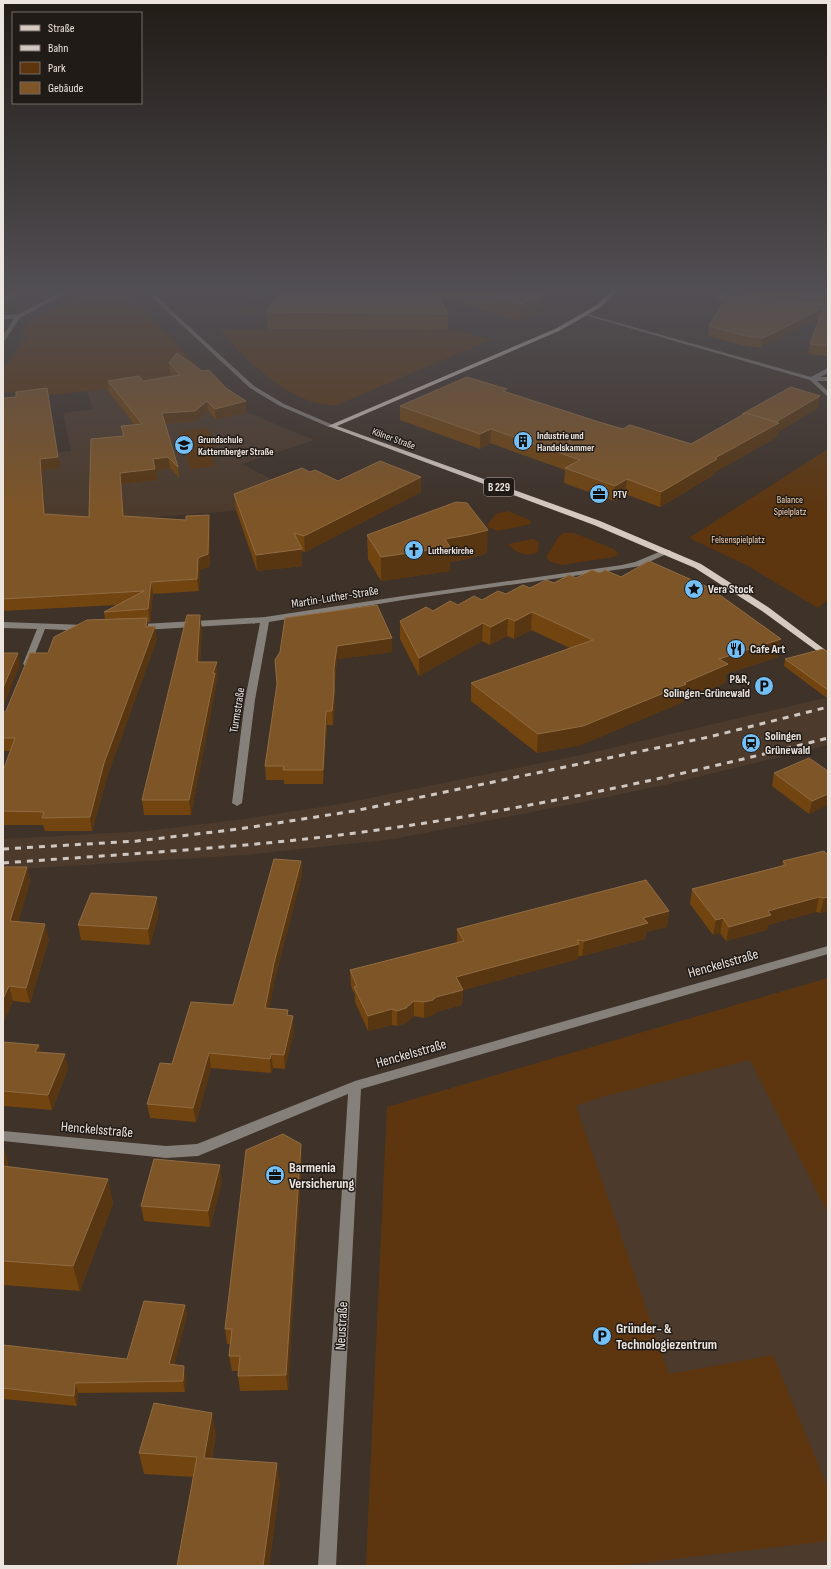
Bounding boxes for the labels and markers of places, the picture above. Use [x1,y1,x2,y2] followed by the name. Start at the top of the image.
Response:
[512,430,534,452] building icon: Industrie und Handelskammer
[537,430,594,454] place label: Industrie und Handelskammer
[173,434,195,456] school or university icon: Grundschule Katternberger Straße
[198,434,274,458] place label: Grundschule Katternberger Straße
[588,483,610,505] office icon: PTV
[613,489,627,501] place label: PTV
[403,539,425,561] church icon: Lutherkirche
[428,545,474,557] place label: Lutherkirche
[683,578,705,600] place icon: Vera Stock
[708,582,754,597] place label: Vera Stock
[725,638,747,660] restaurant icon: Cafe Art
[750,642,785,657] place label: Cafe Art
[664,672,750,701] place label: P&R, Solingen-Grünewald
[753,675,775,697] parking icon: P&R, Solingen-Grünewald
[765,729,810,758] place label: Solingen Grünewald
[740,732,762,754] station icon: Solingen Grünewald
[289,1159,355,1192] place label: Barmenia Versicherung
[264,1164,286,1186] office icon: Barmenia Versicherung
[616,1320,717,1353] place label: Gründer- & Technologiezentrum
[591,1325,613,1347] parking icon: Gründer- & Technologiezentrum

